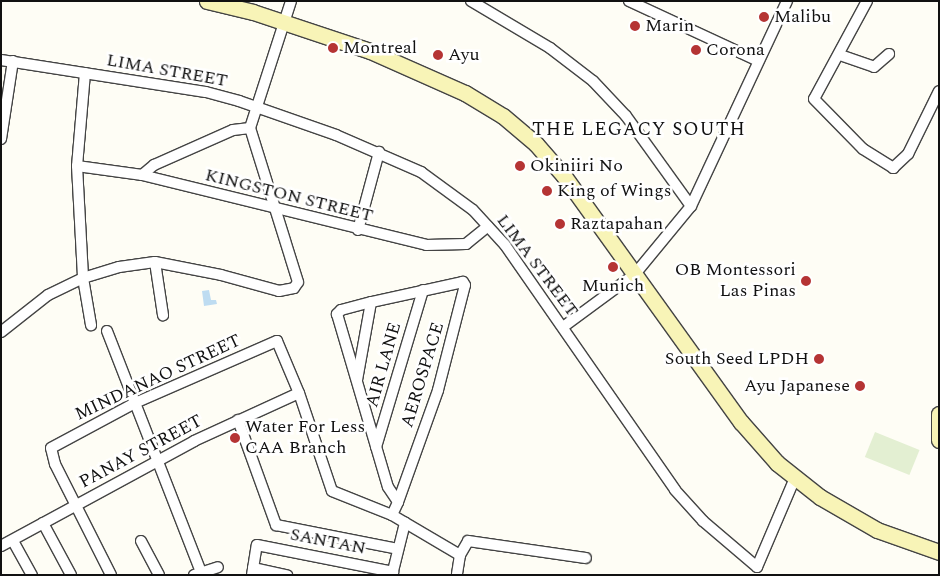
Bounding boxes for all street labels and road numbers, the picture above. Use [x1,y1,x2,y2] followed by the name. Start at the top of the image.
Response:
[105,50,229,92] street label: LIMA STREET
[203,165,375,227] street label: KINGSTON STREET
[491,211,583,321] street label: LIMA STREET
[362,320,406,410] street label: AIR LANE
[397,320,449,430] street label: AEROSPACE
[72,330,244,426] street label: MINDANAO STREET
[76,411,206,493] street label: PANAY STREET
[288,524,368,560] street label: SANTAN

